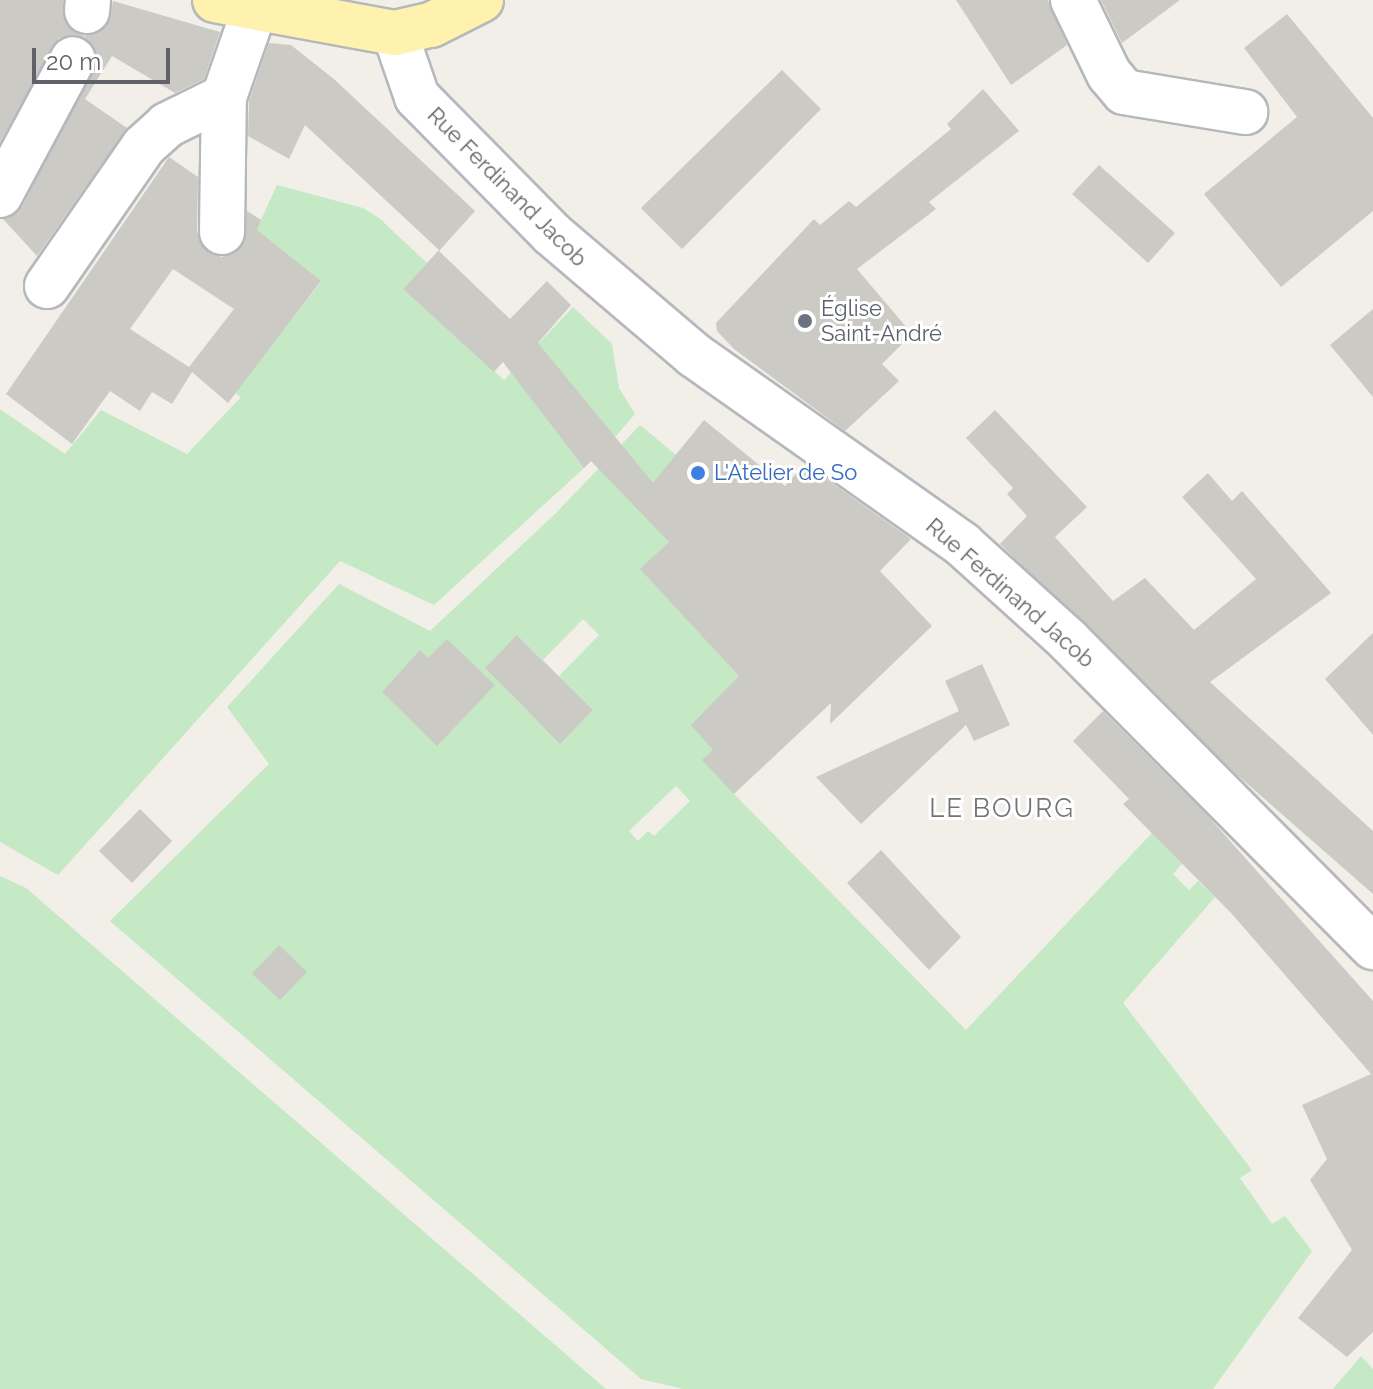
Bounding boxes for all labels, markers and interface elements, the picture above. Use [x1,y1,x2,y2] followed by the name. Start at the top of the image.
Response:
[36,32,174,82] scale bar
[46,47,101,76] text: 20 m
[422,102,592,272] street label: Rue Ferdinand Jacob
[821,295,942,346] place label: Église Saint-André
[796,312,814,330] marker: Église Saint-André
[714,460,858,486] place label: L'Atelier de So
[689,464,707,482] marker: L'Atelier de So
[920,513,1100,673] street label: Rue Ferdinand Jacob
[929,793,1075,825] district label: LE BOURG

